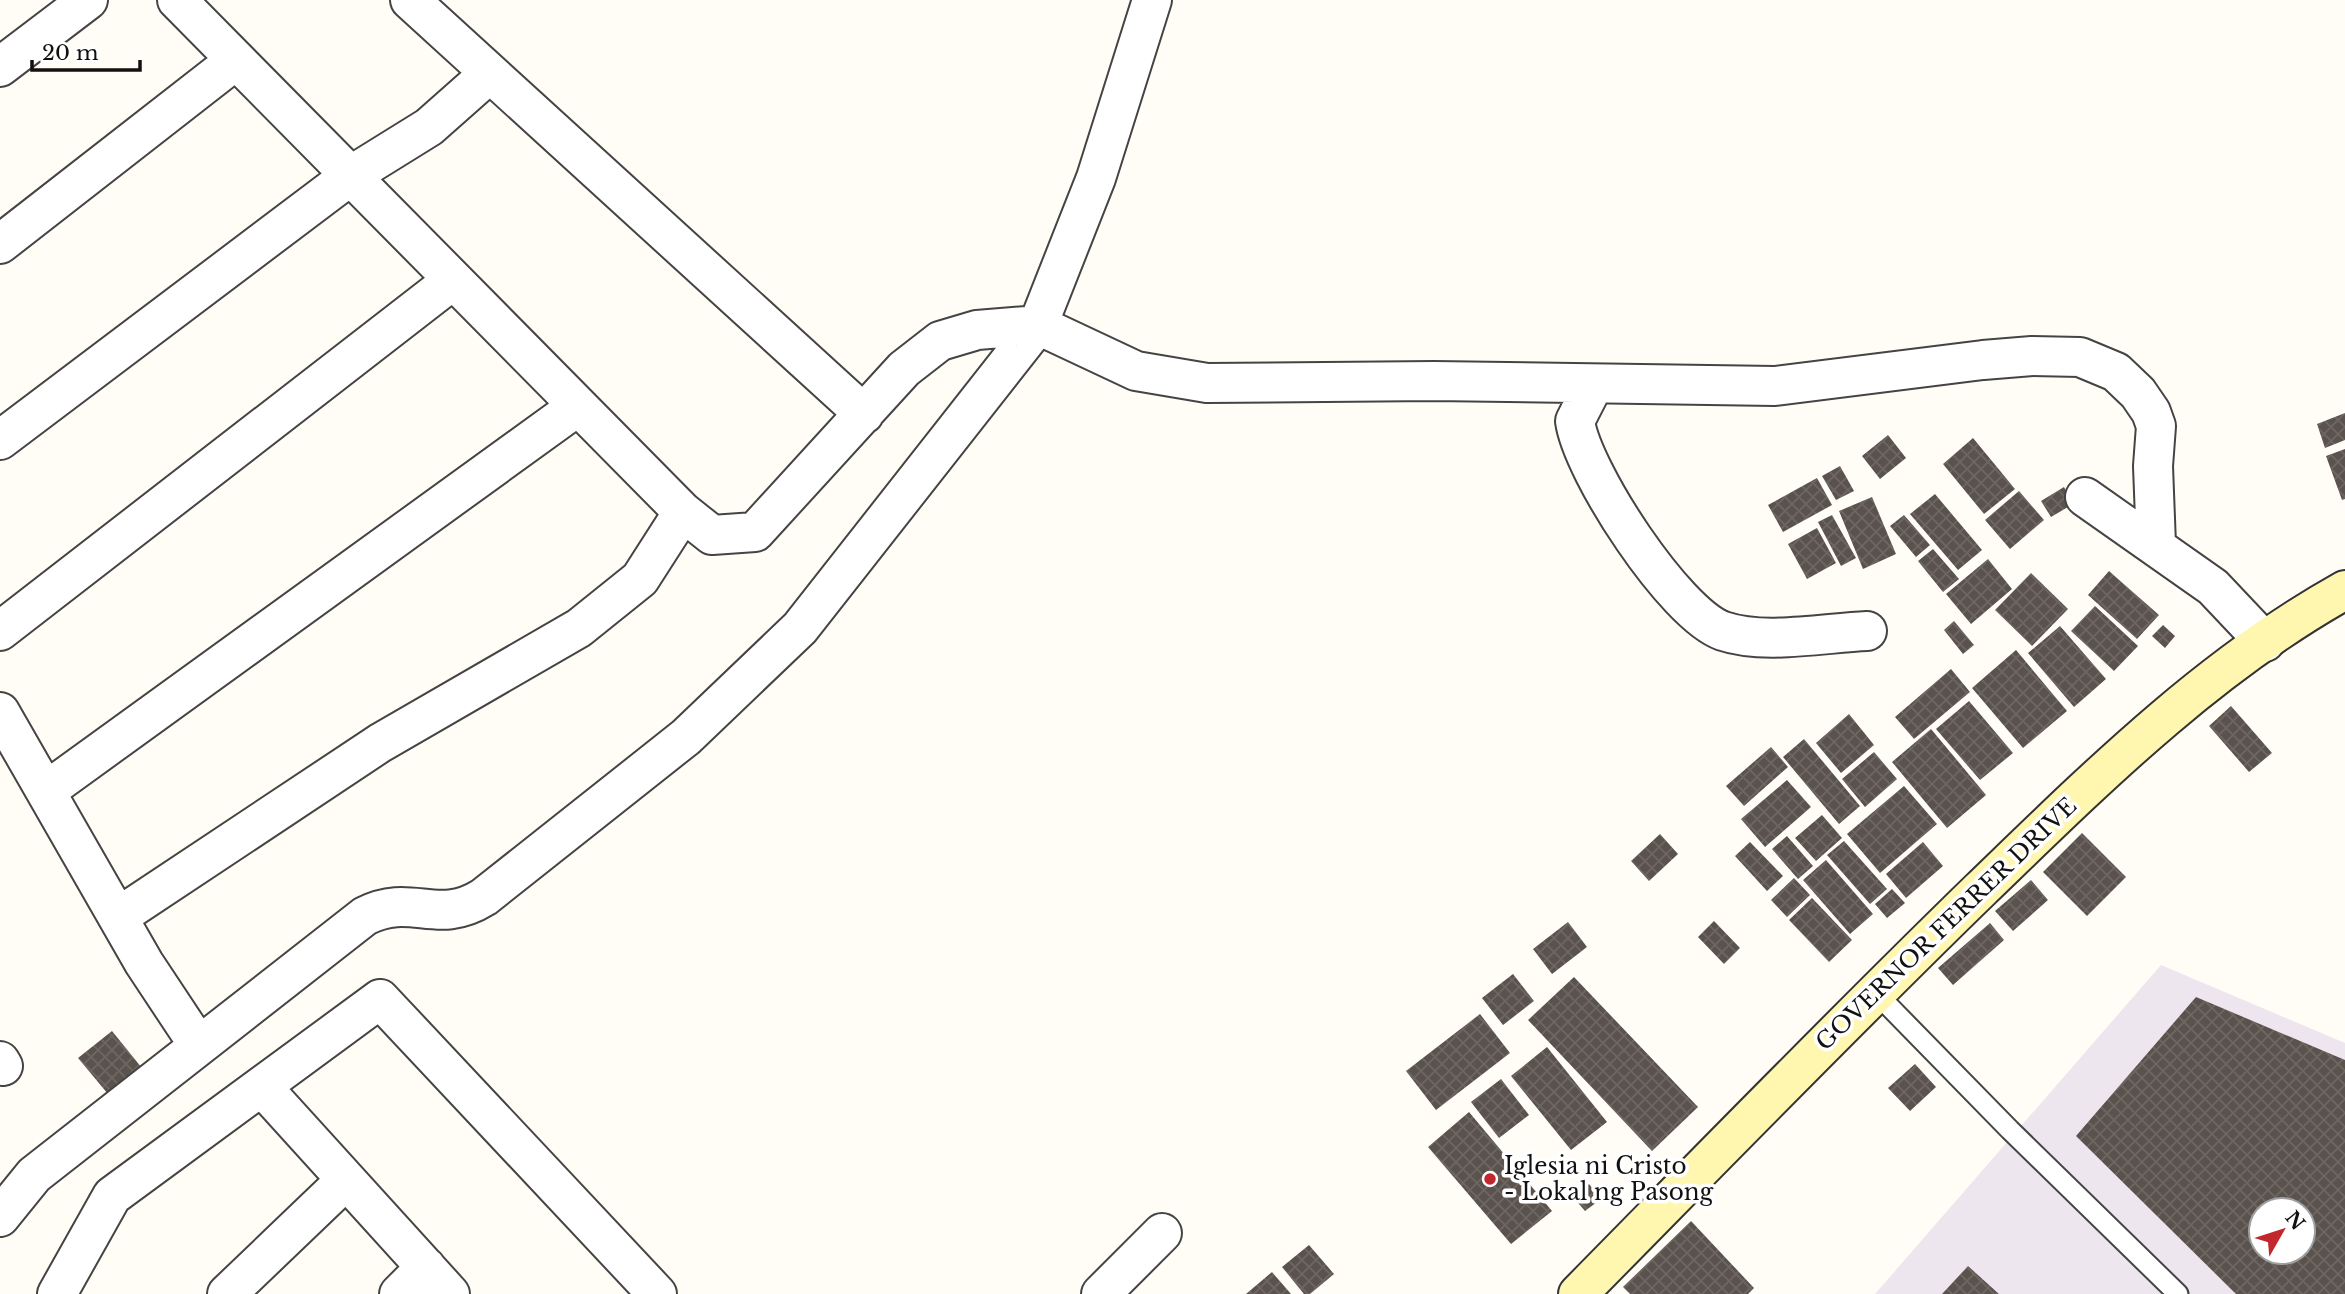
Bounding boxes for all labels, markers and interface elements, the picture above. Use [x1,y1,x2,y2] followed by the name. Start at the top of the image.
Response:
[32,28,140,72] scale bar
[42,40,99,66] text: 20 m
[1810,792,2082,1056] street label: GOVERNOR FERRER DRIVE
[1504,1152,1714,1206] place label: Iglesia ni Cristo - Lokal ng Pasong
[1482,1171,1498,1187] marker: Iglesia ni Cristo - Lokal ng Pasong
[2247,1196,2317,1266] north arrow
[2280,1206,2309,1235] text: N

